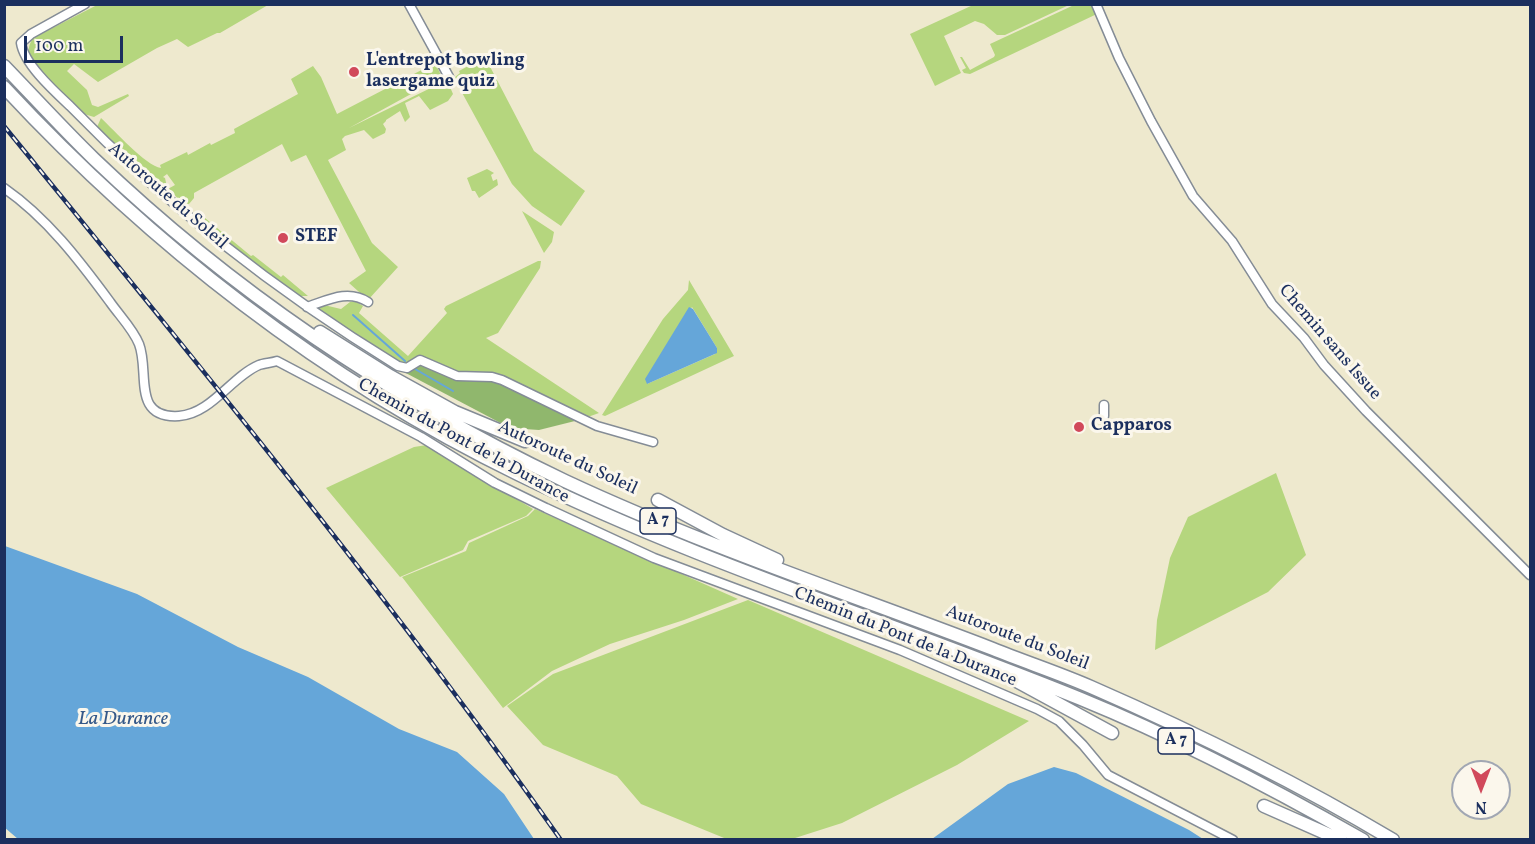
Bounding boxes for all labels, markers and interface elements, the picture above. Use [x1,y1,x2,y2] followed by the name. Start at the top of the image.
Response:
[27,24,126,62] scale bar
[35,34,84,59] text: 100 m
[366,51,525,94] place label: L'entrepot bowling lasergame quiz
[347,65,361,79] marker: L'entrepot bowling lasergame quiz
[103,139,231,255] street label: Autoroute du Soleil
[295,227,338,249] place label: STEF
[276,231,290,245] marker: STEF
[1273,281,1385,405] street label: Chemin sans Issue
[354,375,572,509] street label: Chemin du Pont de la Durance
[1091,416,1172,438] place label: Capparos
[494,417,640,501] street label: Autoroute du Soleil
[1072,420,1086,434] marker: Capparos
[640,508,676,534] road number: A 7
[790,583,1020,693] street label: Chemin du Pont de la Durance
[942,602,1092,676] street label: Autoroute du Soleil
[78,708,168,732] water label: La Durance
[1158,728,1194,754] road number: A 7
[1451,760,1511,820] north arrow
[1475,795,1487,817] text: N

